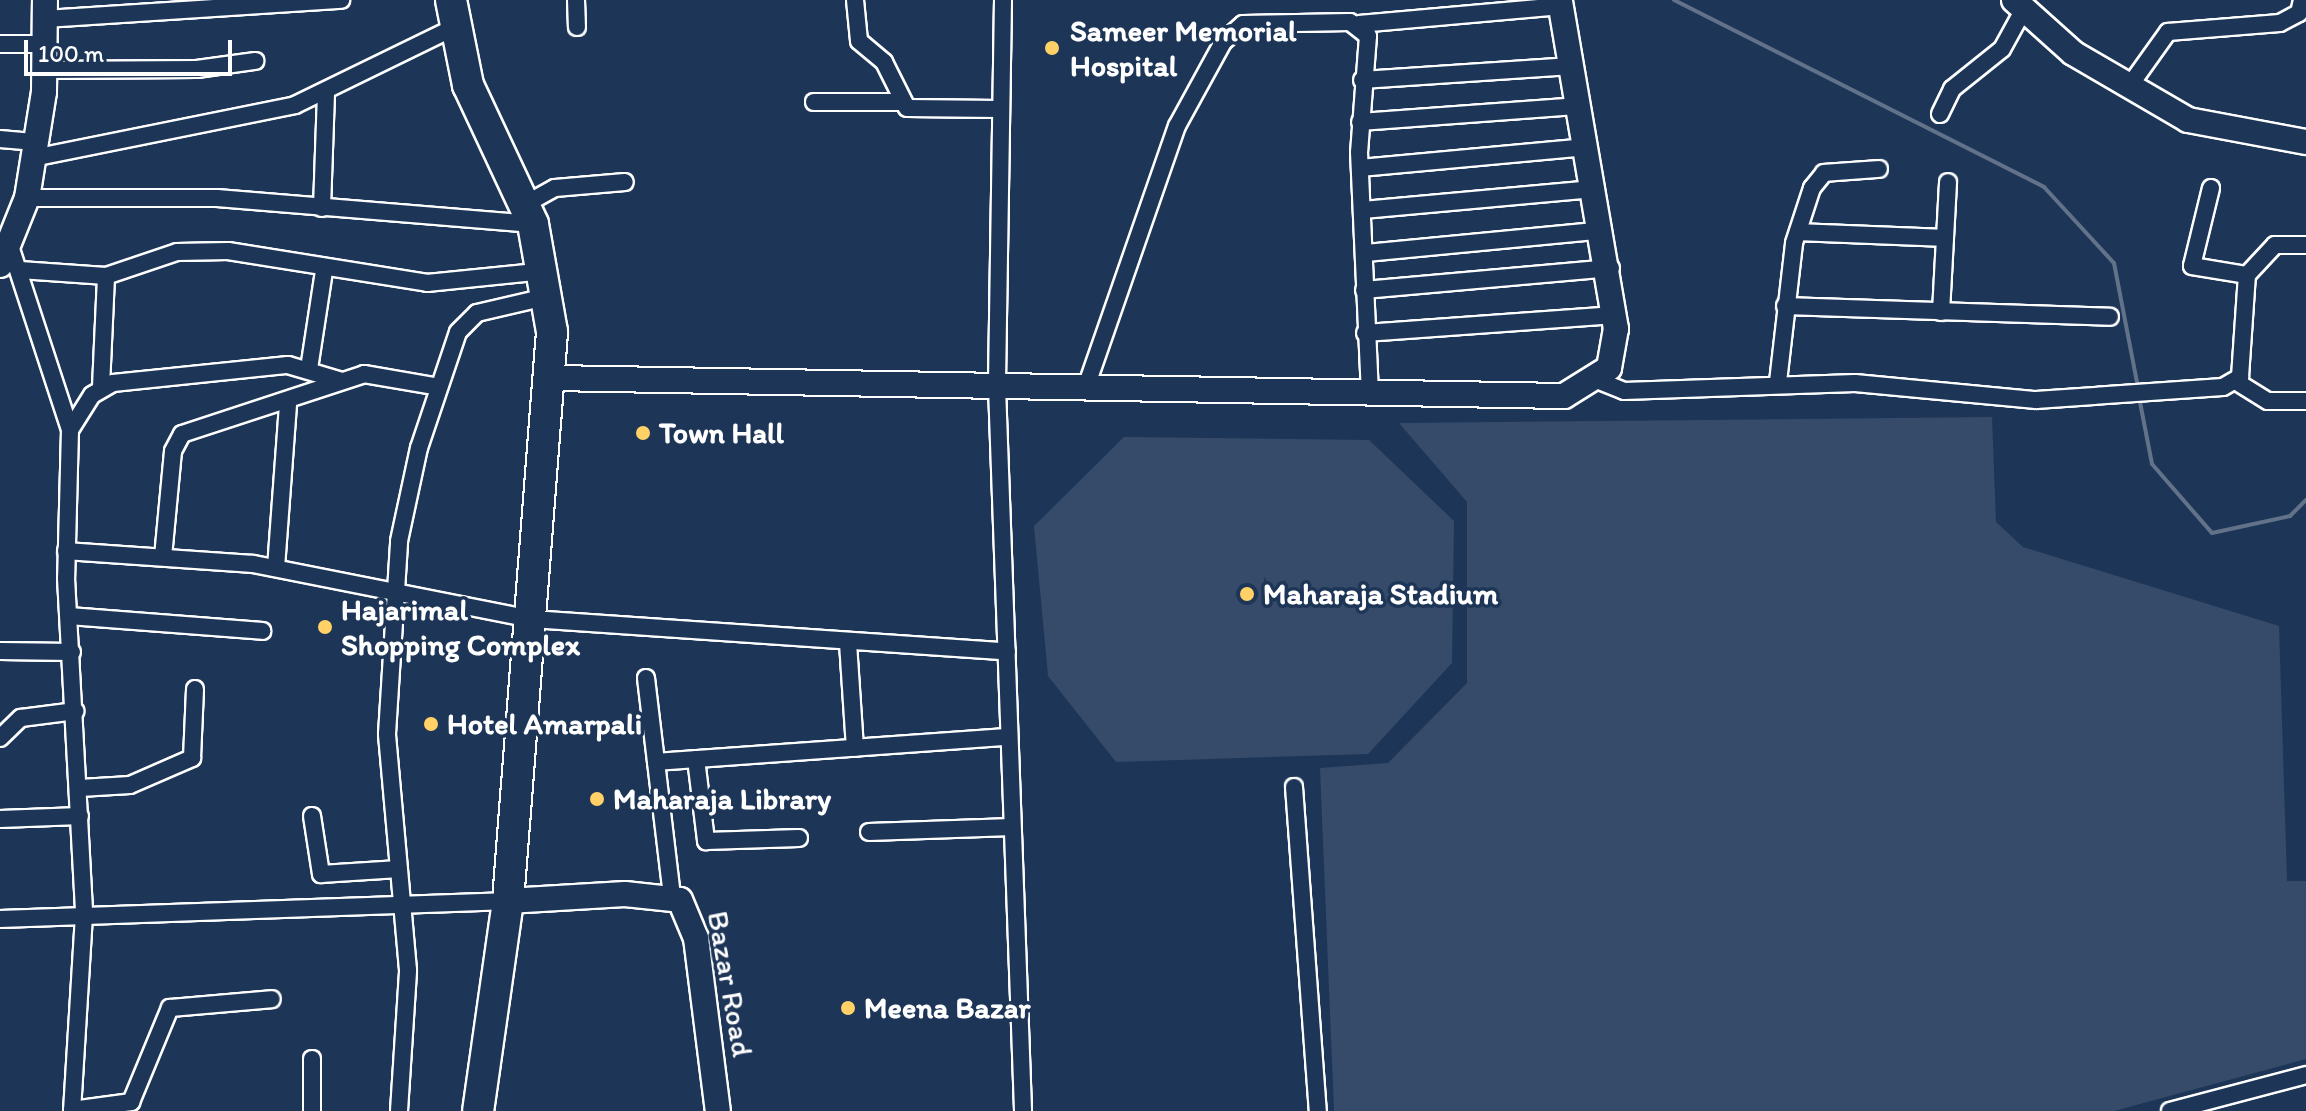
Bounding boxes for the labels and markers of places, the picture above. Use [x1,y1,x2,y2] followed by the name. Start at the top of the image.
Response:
[1070,13,1296,84] place label: Sameer Memorial Hospital
[1041,37,1063,59] marker: Sameer Memorial Hospital
[659,415,785,451] place label: Town Hall
[634,424,652,442] marker: Town Hall
[1263,576,1499,612] place label: Maharaja Stadium
[1238,585,1256,603] marker: Maharaja Stadium
[341,592,579,662] place label: Hajarimal Shopping Complex
[316,618,334,636] marker: Hajarimal Shopping Complex
[447,706,642,742] place label: Hotel Amarpali
[422,715,440,733] marker: Hotel Amarpali
[613,781,830,817] place label: Maharaja Library
[588,790,606,808] marker: Maharaja Library
[864,990,1030,1026] place label: Meena Bazar
[839,999,857,1017] marker: Meena Bazar

